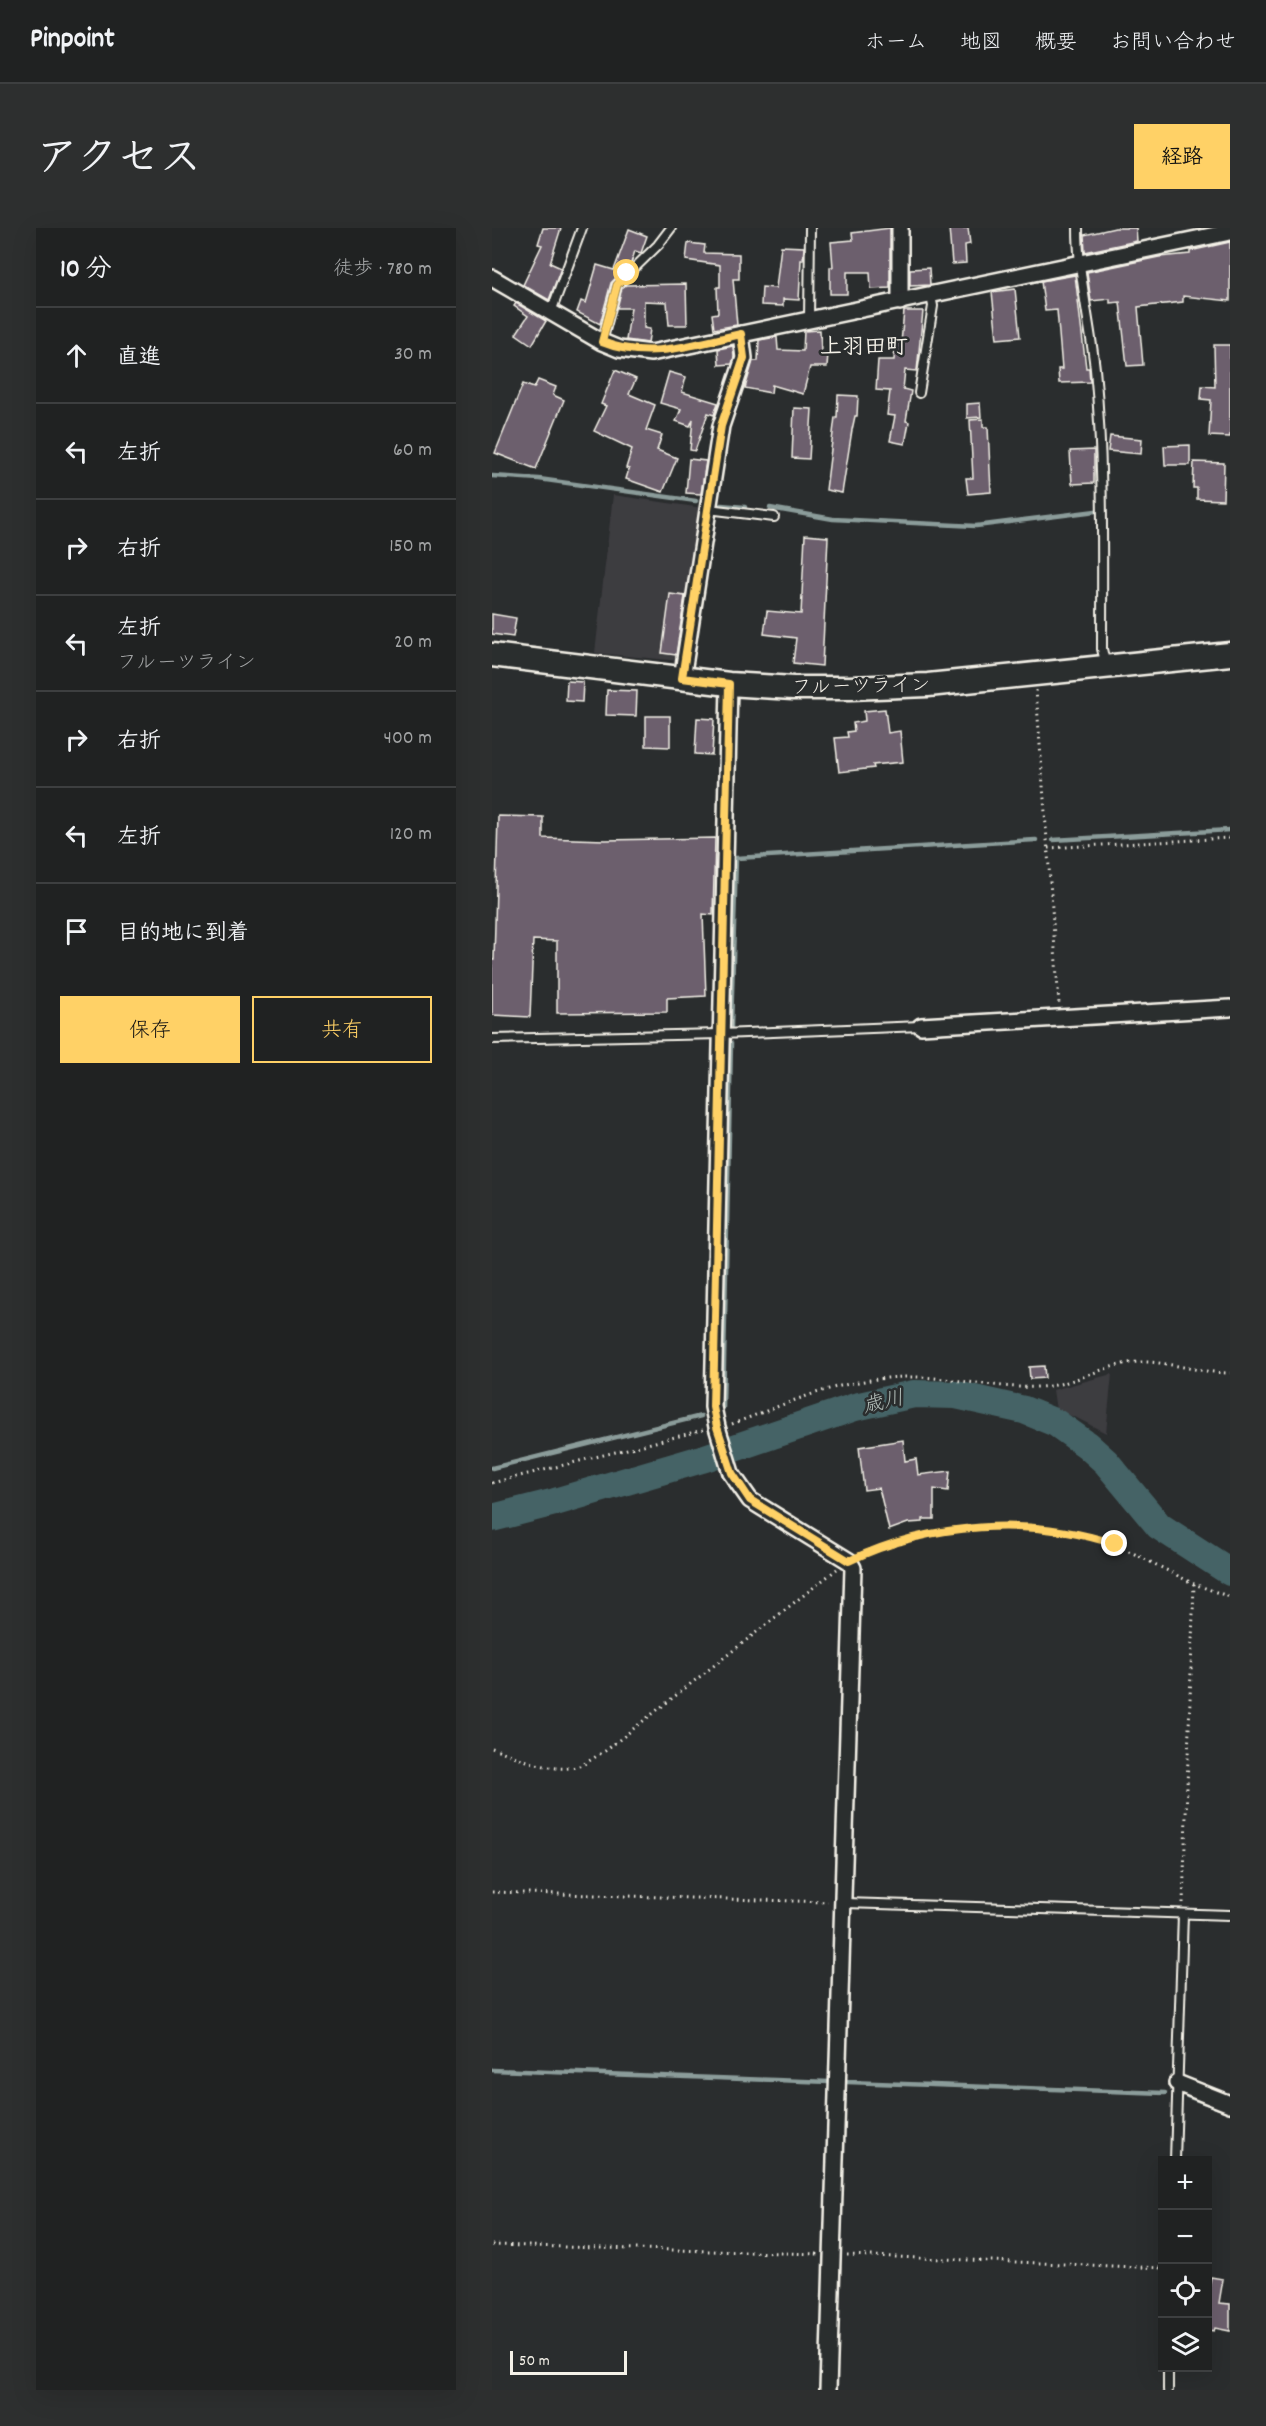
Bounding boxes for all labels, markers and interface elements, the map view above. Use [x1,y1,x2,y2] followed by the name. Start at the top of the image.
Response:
[30,21,115,61] text: Pinpoint
[865,29,927,59] text: ホーム
[960,29,1002,59] text: 地図
[1035,29,1077,59] text: 概要
[1110,29,1236,59] text: お問い合わせ
[1134,124,1230,189] button: 経路
[36,132,201,192] text: アクセス
[60,252,112,289] text: 10 分
[333,256,432,284] text: 徒歩 · 780 m
[613,259,639,285] route start
[820,333,908,364] district label: 上羽田町
[60,339,93,372] icon: ahead
[394,341,432,369] text: 30 m
[117,343,161,374] text: 直進
[60,435,93,468] icon: left
[393,437,432,465] text: 60 m
[117,439,161,470] text: 左折
[60,531,93,564] icon: right
[389,533,432,561] text: 150 m
[117,535,161,566] text: 右折
[117,614,161,645] text: 左折
[60,627,93,660] icon: left
[394,629,432,657] text: 20 m
[117,650,256,678] text: フルーツライン
[791,673,931,703] street label: フルーツライン
[60,723,93,756] icon: right
[384,725,432,753] text: 400 m
[117,727,161,758] text: 右折
[60,819,93,852] icon: left
[390,821,432,849] text: 120 m
[117,823,161,854] text: 左折
[60,915,93,948] icon: arrive
[117,919,249,950] text: 目的地に到着
[60,996,240,1063] button: 保存
[252,996,432,1063] button: 共有
[860,1385,908,1423] water label: 歳川
[1101,1530,1127,1556] route end
[1158,2156,1212,2372] map controls
[1158,2156,1212,2210] button: +
[1158,2210,1212,2264] button: −
[1158,2264,1212,2318] button: locate
[1158,2318,1212,2372] button: layers
[510,2348,627,2376] scale bar
[519,2350,550,2373] text: 50 m

